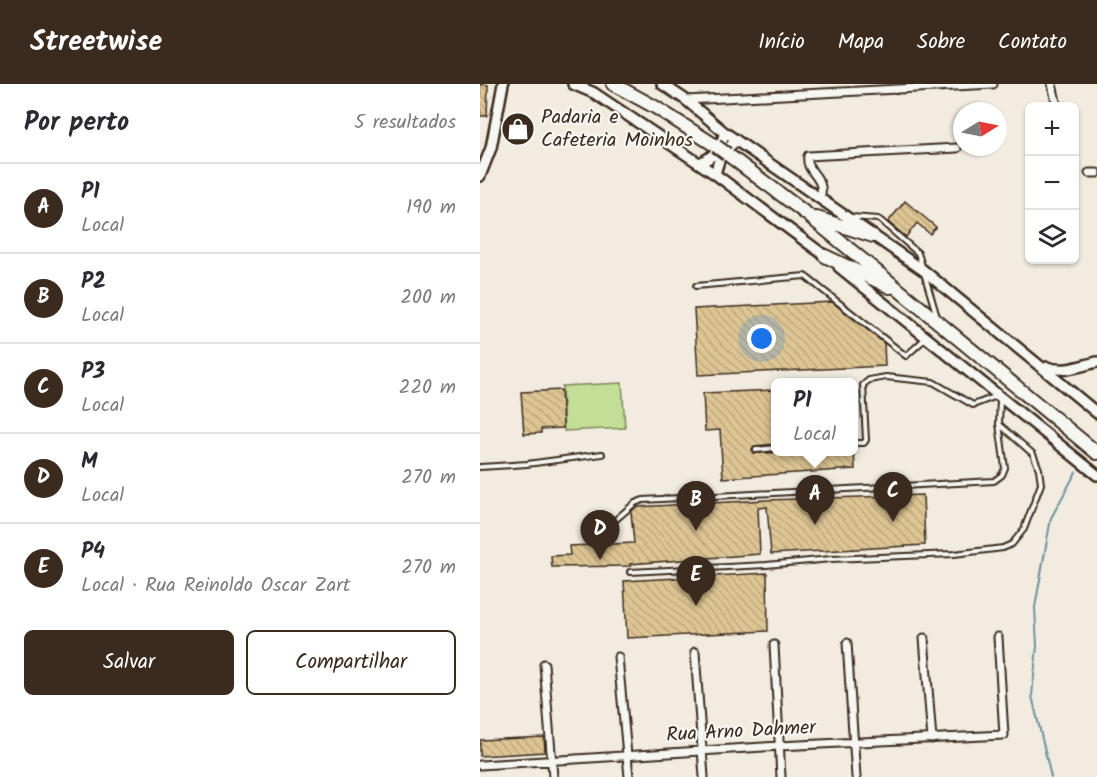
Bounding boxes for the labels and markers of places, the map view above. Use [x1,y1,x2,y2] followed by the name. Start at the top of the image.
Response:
[541,102,693,157] place label: Padaria e Cafeteria Moinhos
[500,111,536,147] shop icon: Padaria e Cafeteria Moinhos
[874,472,912,522] pin: C
[796,476,834,525] pin: A
[676,482,716,531] pin: B
[580,510,620,560] pin: D
[676,556,716,606] pin: E

